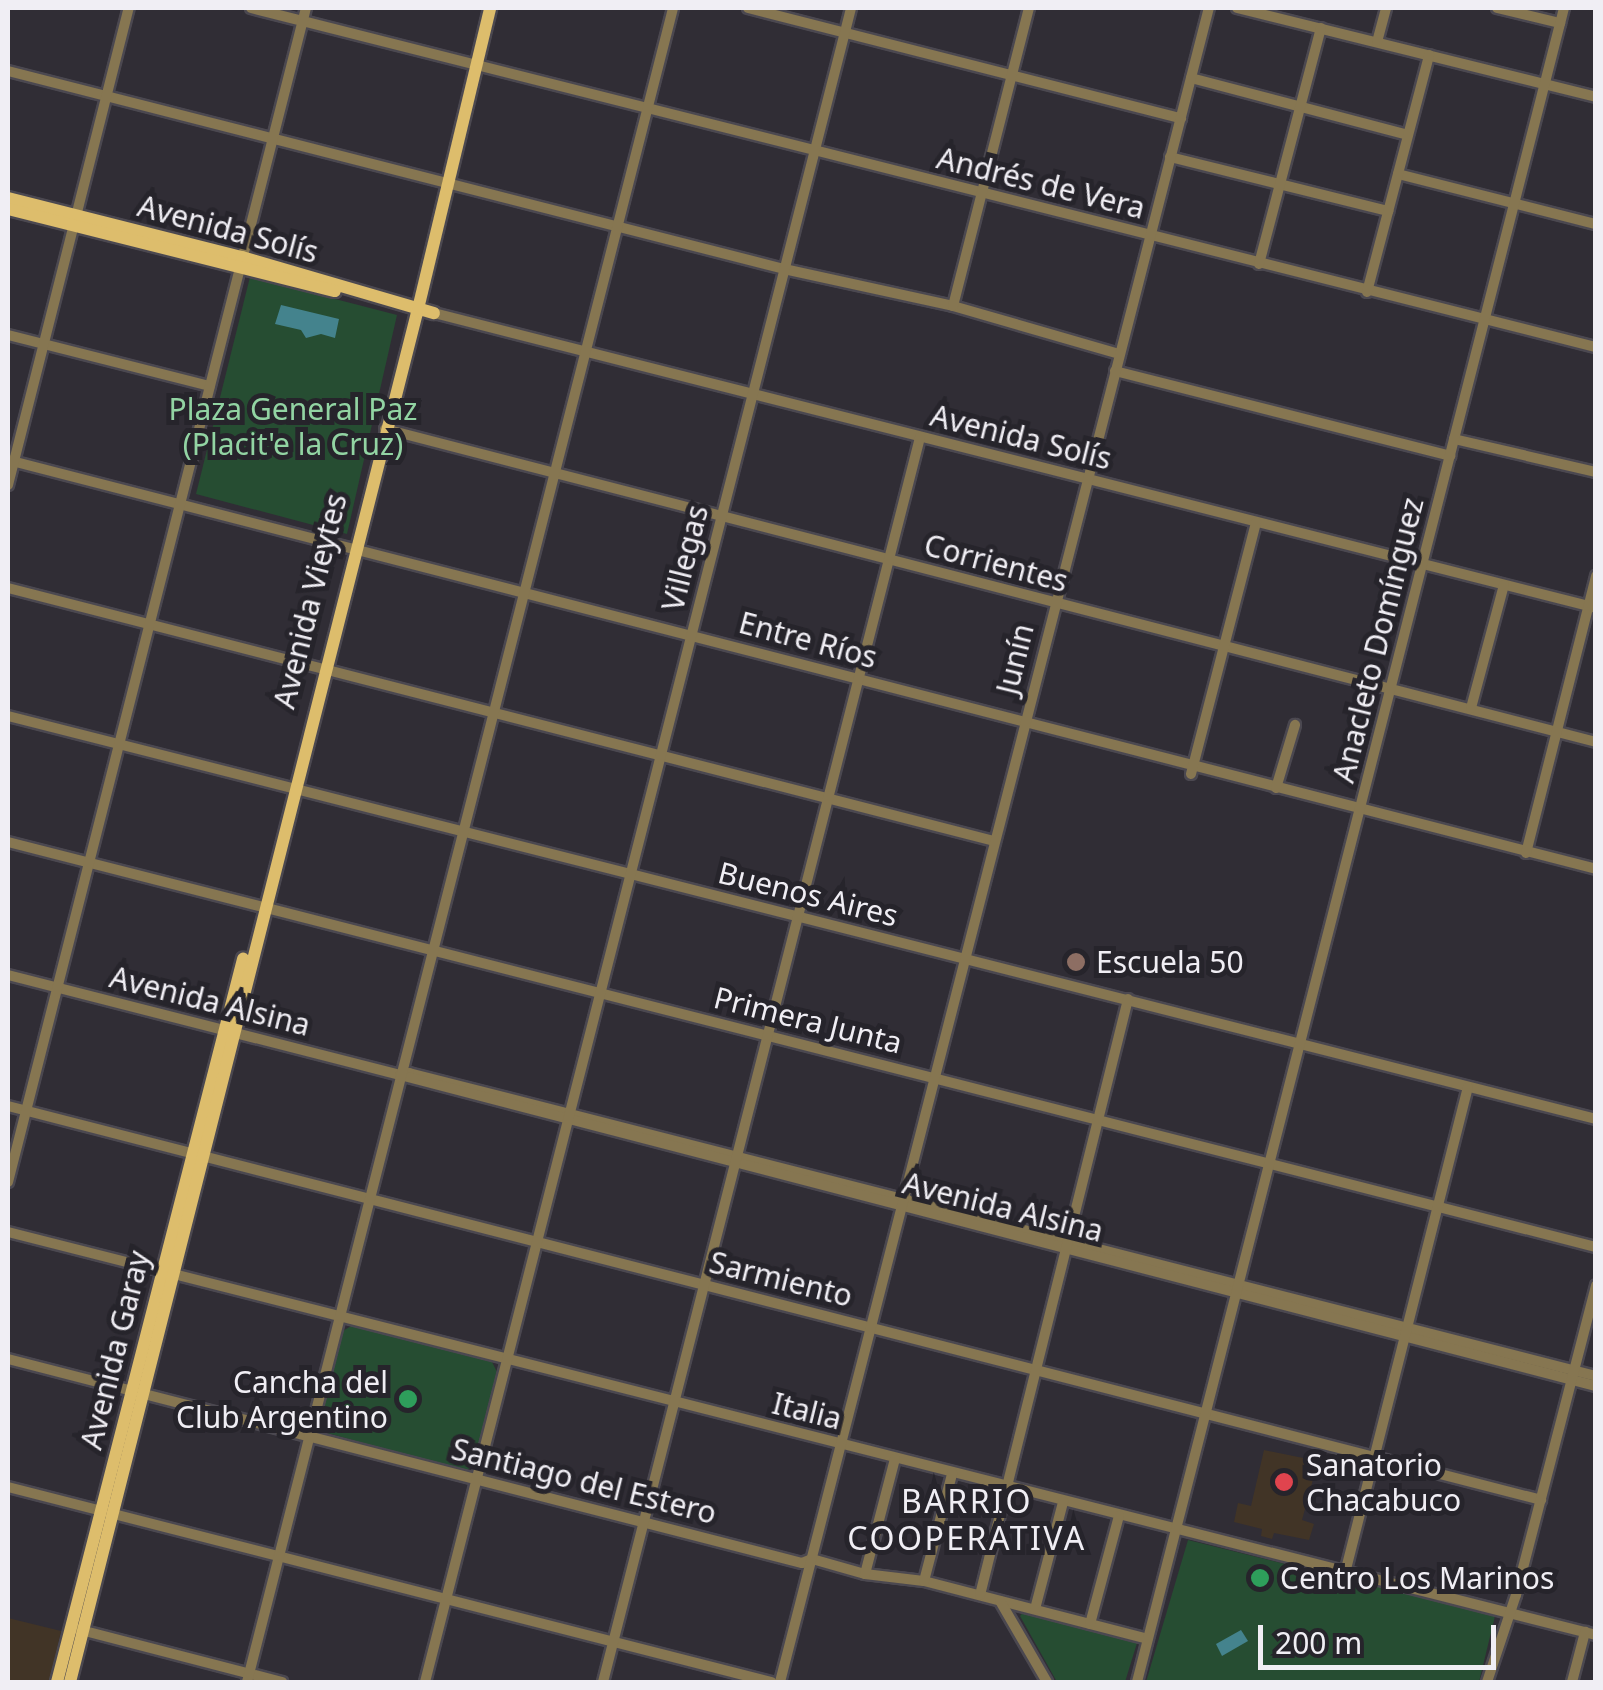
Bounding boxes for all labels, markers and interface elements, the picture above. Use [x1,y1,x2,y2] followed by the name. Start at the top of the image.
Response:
[933,140,1149,226] street label: Andrés de Vera
[134,188,322,270] street label: Avenida Solís
[169,391,417,462] park label: Plaza General Paz (Placit'e la Cruz)
[927,397,1115,477] street label: Avenida Solís
[266,490,354,712] street label: Avenida Vieytes
[1325,494,1431,786] street label: Anacleto Domínguez
[654,501,716,615] street label: Villegas
[920,527,1072,599] street label: Corrientes
[735,604,881,676] street label: Entre Ríos
[989,620,1041,698] street label: Junín
[714,854,902,934] street label: Buenos Aires
[1096,944,1244,980] place label: Escuela 50
[1065,951,1087,973] marker: Escuela 50
[106,959,314,1043] street label: Avenida Alsina
[710,979,906,1061] street label: Primera Junta
[899,1165,1107,1249] street label: Avenida Alsina
[706,1244,856,1314] street label: Sarmiento
[73,1247,157,1453] street label: Avenida Garay
[176,1364,388,1434] place label: Cancha del Club Argentino
[769,1385,845,1437] street label: Italia
[397,1388,419,1410] marker: Cancha del Club Argentino
[448,1431,720,1531] street label: Santiago del Estero
[1306,1447,1461,1518] place label: Sanatorio Chacabuco
[1271,1469,1297,1495] marker: Sanatorio Chacabuco
[847,1483,1087,1558] district label: BARRIO COOPERATIVA
[1280,1560,1554,1596] place label: Centro Los Marinos
[1249,1567,1271,1589] marker: Centro Los Marinos
[1263,1605,1500,1667] scale bar
[1275,1622,1362,1663] text: 200 m

